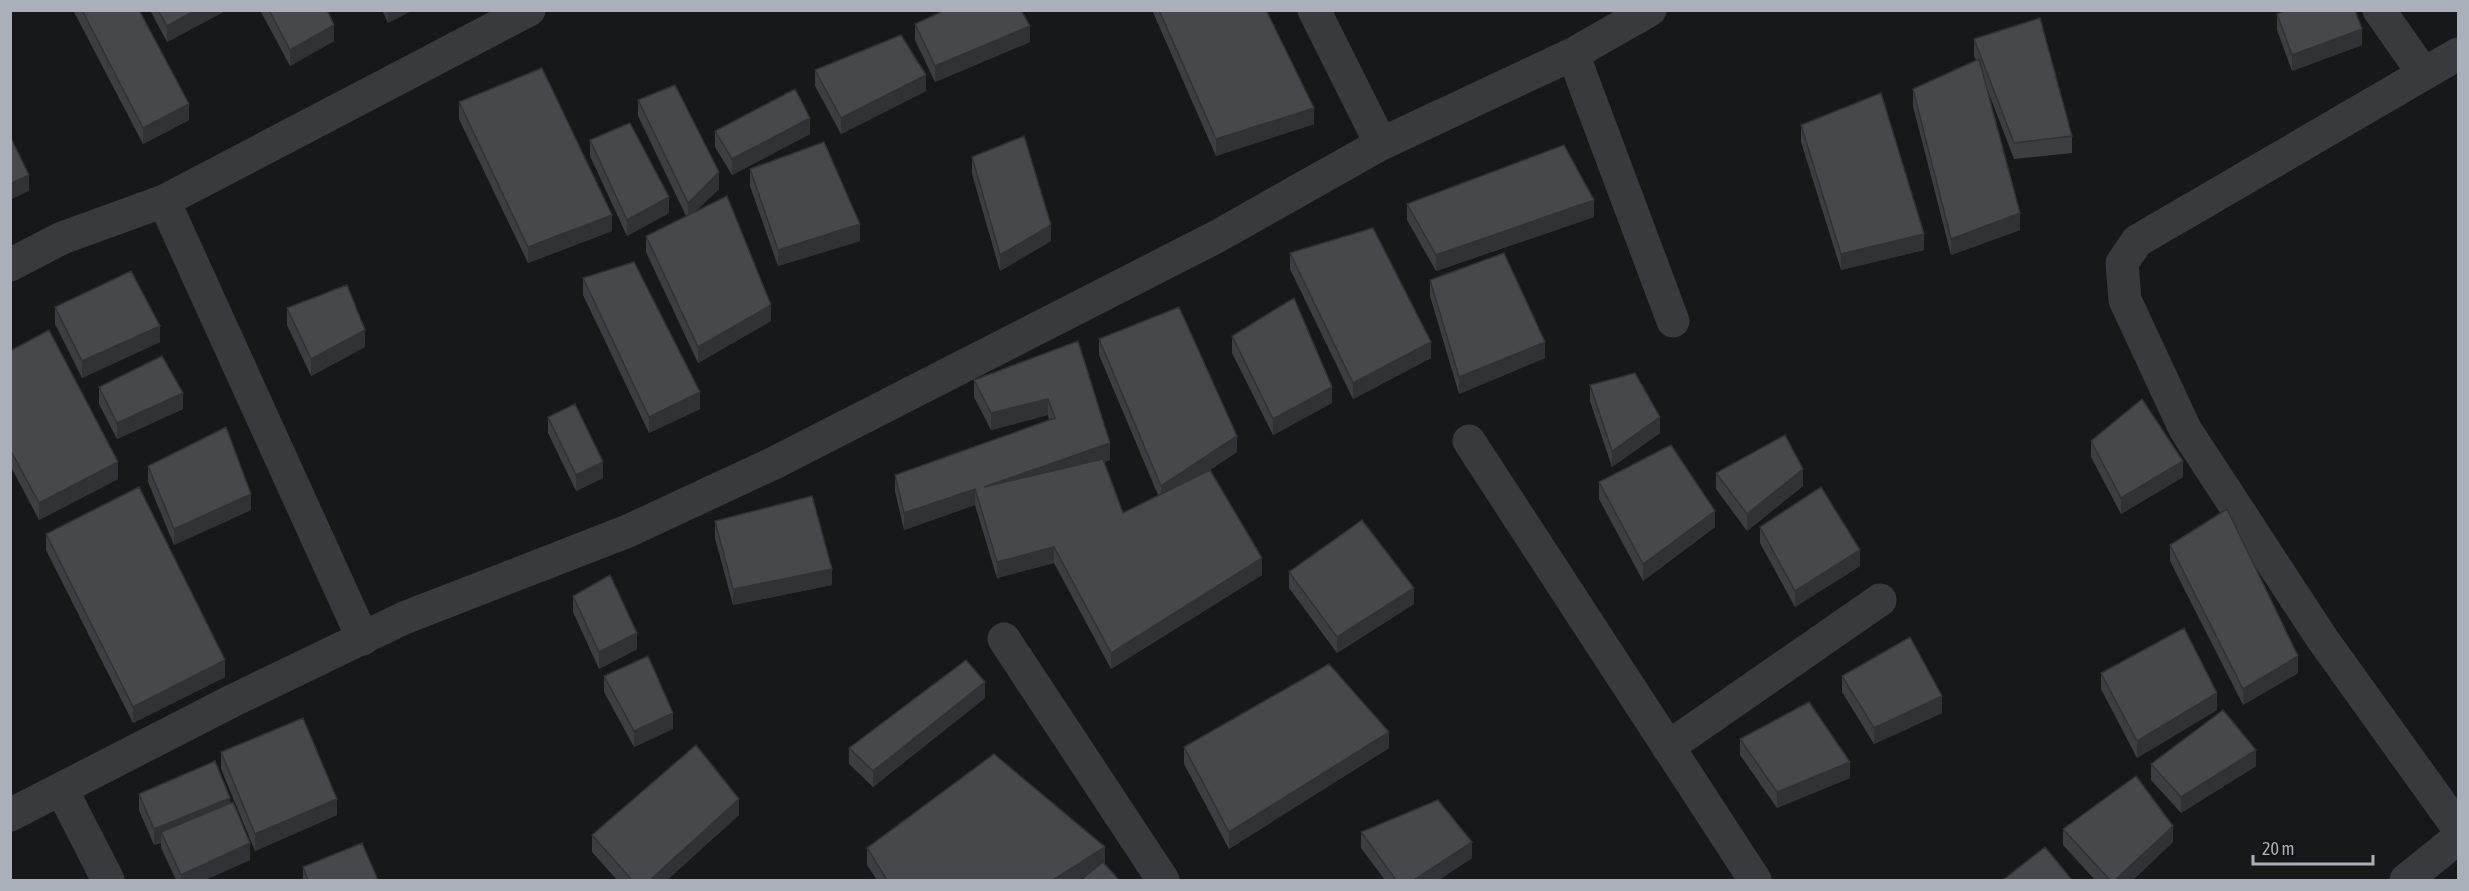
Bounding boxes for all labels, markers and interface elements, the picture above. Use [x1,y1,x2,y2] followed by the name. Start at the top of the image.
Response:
[2253,828,2373,866] scale bar
[2262,838,2294,859] text: 20 m

